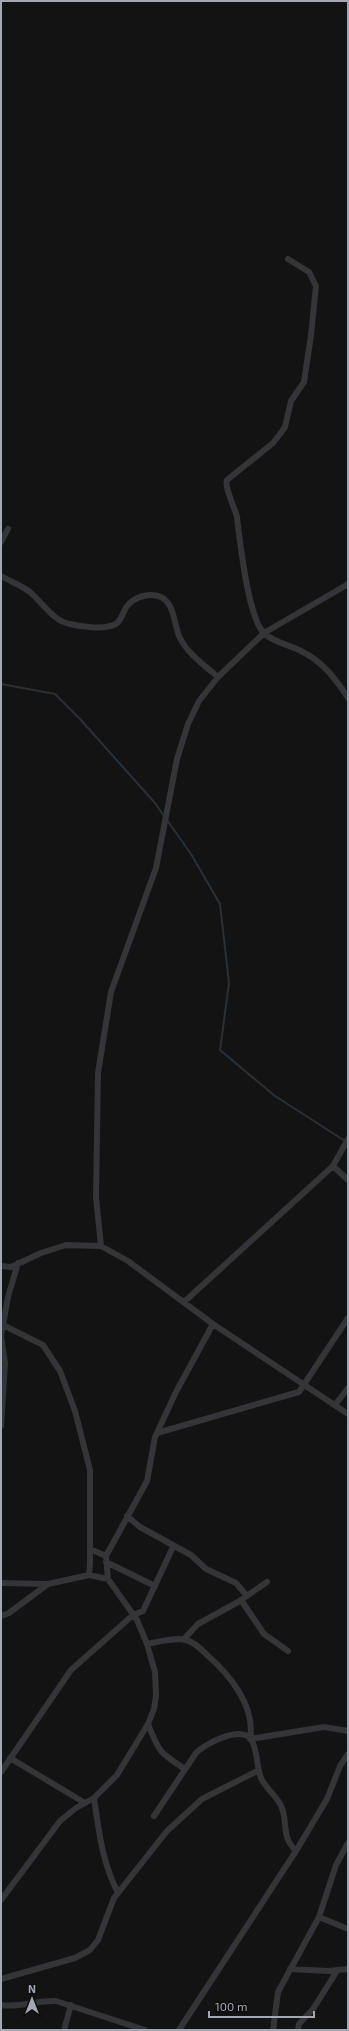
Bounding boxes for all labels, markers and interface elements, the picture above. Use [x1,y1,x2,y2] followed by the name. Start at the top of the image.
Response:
[12,1979,52,2019] north arrow
[28,1982,36,1995] text: N
[209,1993,314,2019] scale bar
[215,1999,247,2013] text: 100 m

